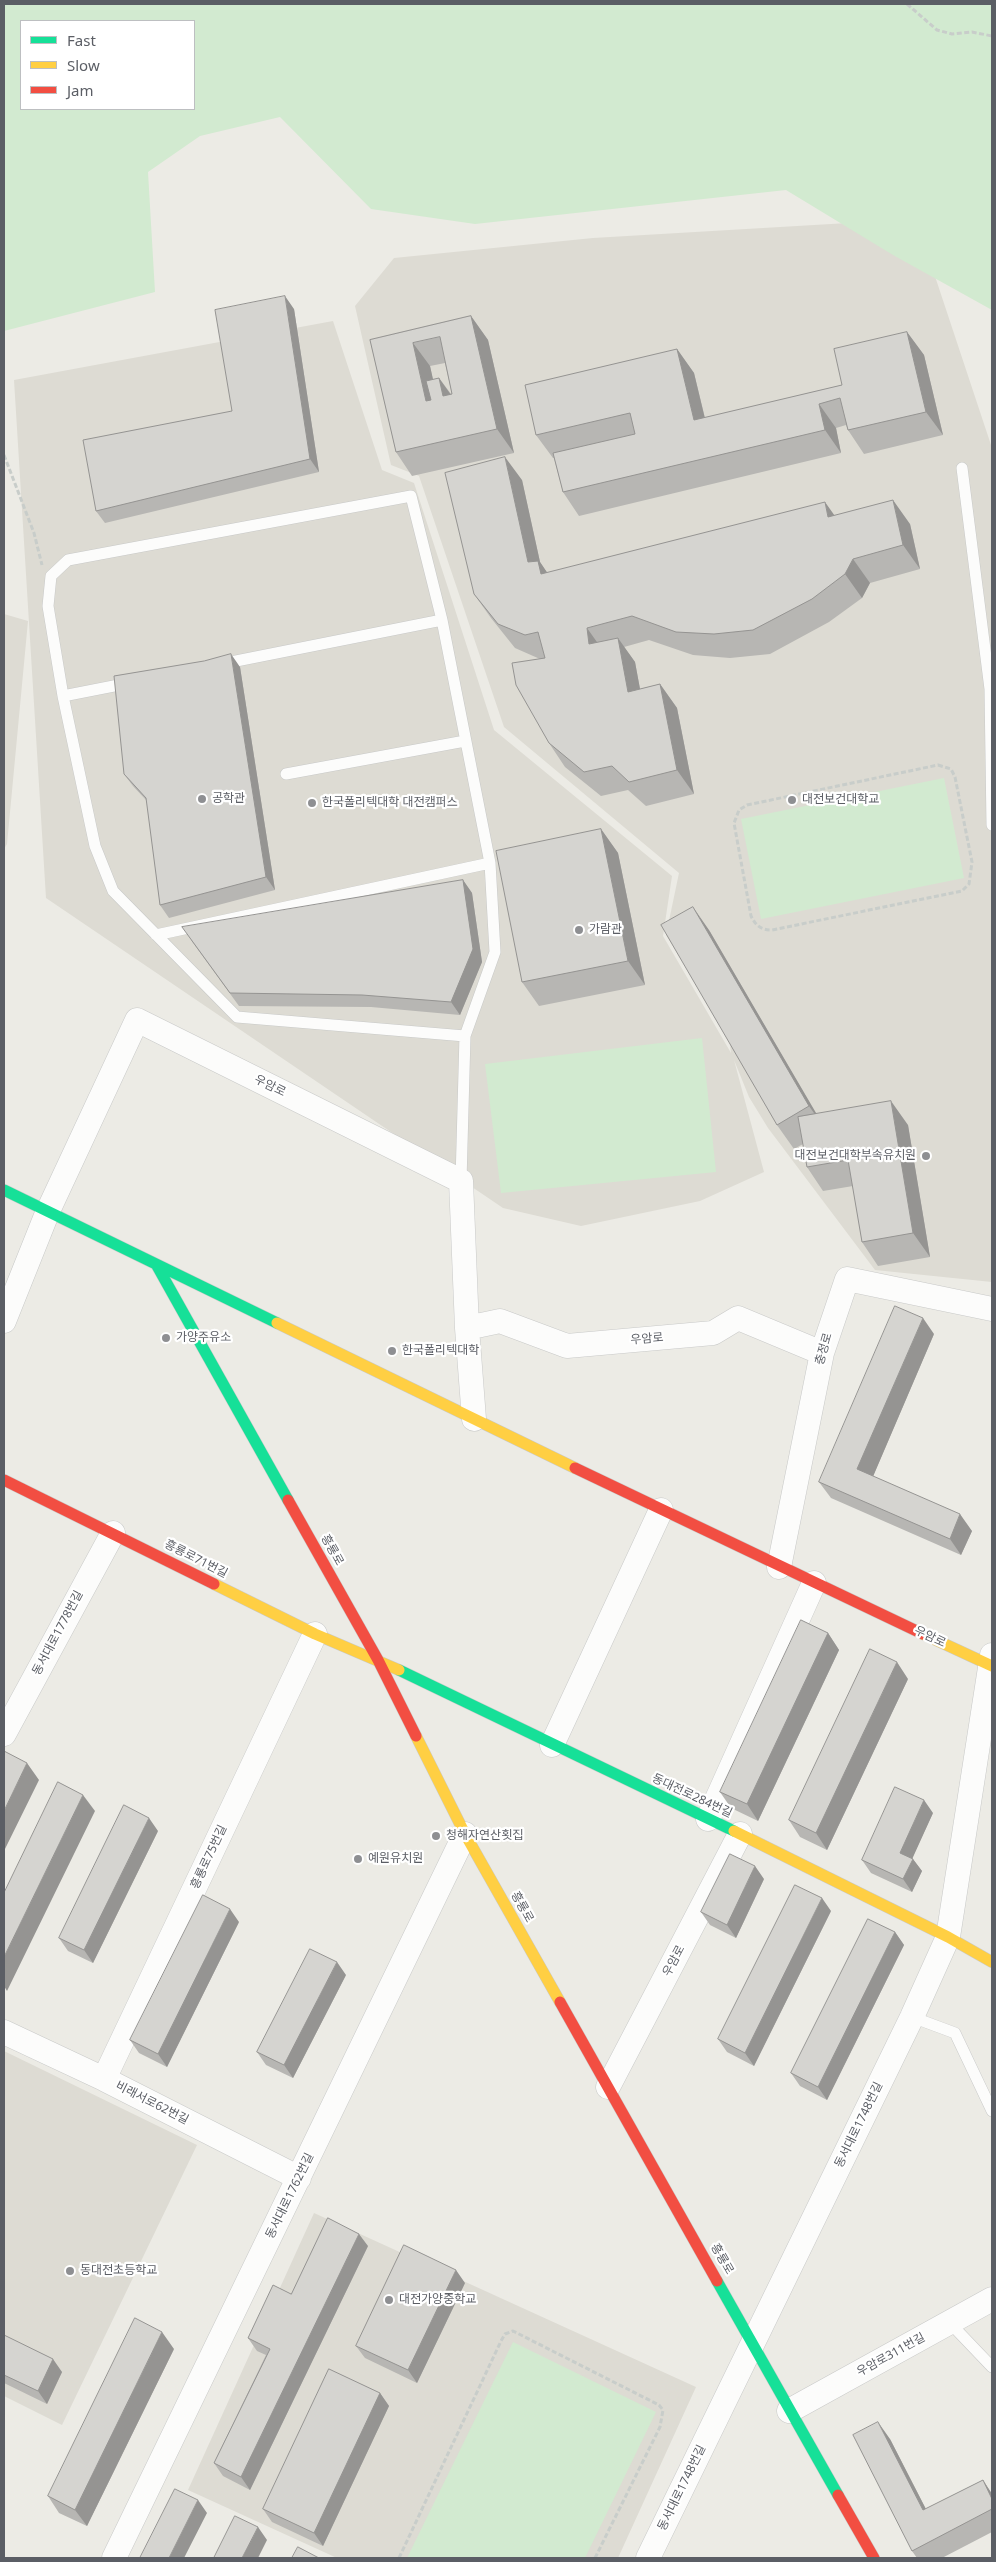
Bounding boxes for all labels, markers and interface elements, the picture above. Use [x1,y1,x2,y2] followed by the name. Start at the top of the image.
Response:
[20,20,195,110] legend
[67,30,96,50] text: Fast
[67,55,100,75] text: Slow
[67,80,94,100] text: Jam
[212,792,245,806] place label: 공학관
[196,793,208,805] marker: 공학관
[802,793,879,807] place label: 대전보건대학교
[786,794,798,806] marker: 대전보건대학교
[322,796,458,810] place label: 한국폴리텍대학 대전캠퍼스
[306,797,318,809] marker: 한국폴리텍대학 대전캠퍼스
[589,923,622,937] place label: 가람관
[573,924,585,936] marker: 가람관
[252,1072,288,1100] street label: 우암로
[795,1149,916,1163] place label: 대전보건대학부속유치원
[920,1150,932,1162] marker: 대전보건대학부속유치원
[630,1330,664,1348] street label: 우암로
[176,1331,231,1345] place label: 가양주유소
[813,1331,835,1367] street label: 충정로
[160,1332,172,1344] marker: 가양주유소
[402,1344,479,1358] place label: 한국폴리텍대학
[386,1345,398,1357] marker: 한국폴리텍대학
[318,1532,346,1568] street label: 흥룡로
[162,1537,230,1581] street label: 흥룡로71번길
[30,1588,86,1678] street label: 동서대로1778번길
[912,1623,948,1651] street label: 우암로
[650,1771,734,1821] street label: 동대전로284번길
[188,1823,230,1891] street label: 흥룡로75번길
[446,1829,523,1843] place label: 청해자연산횟집
[430,1830,442,1842] marker: 청해자연산횟집
[368,1852,423,1866] place label: 예원유치원
[352,1853,364,1865] marker: 예원유치원
[508,1889,536,1925] street label: 흥룡로
[660,1943,688,1979] street label: 우암로
[113,2078,191,2128] street label: 비래서로62번길
[832,2080,886,2170] street label: 동서대로1748번길
[263,2151,317,2241] street label: 동서대로1762번길
[707,2241,737,2277] street label: 흥룡로
[80,2264,157,2278] place label: 동대전초등학교
[64,2265,76,2277] marker: 동대전초등학교
[399,2293,476,2307] place label: 대전가양중학교
[383,2294,395,2306] marker: 대전가양중학교
[854,2330,928,2380] street label: 우암로311번길
[655,2443,709,2533] street label: 동서대로1748번길

